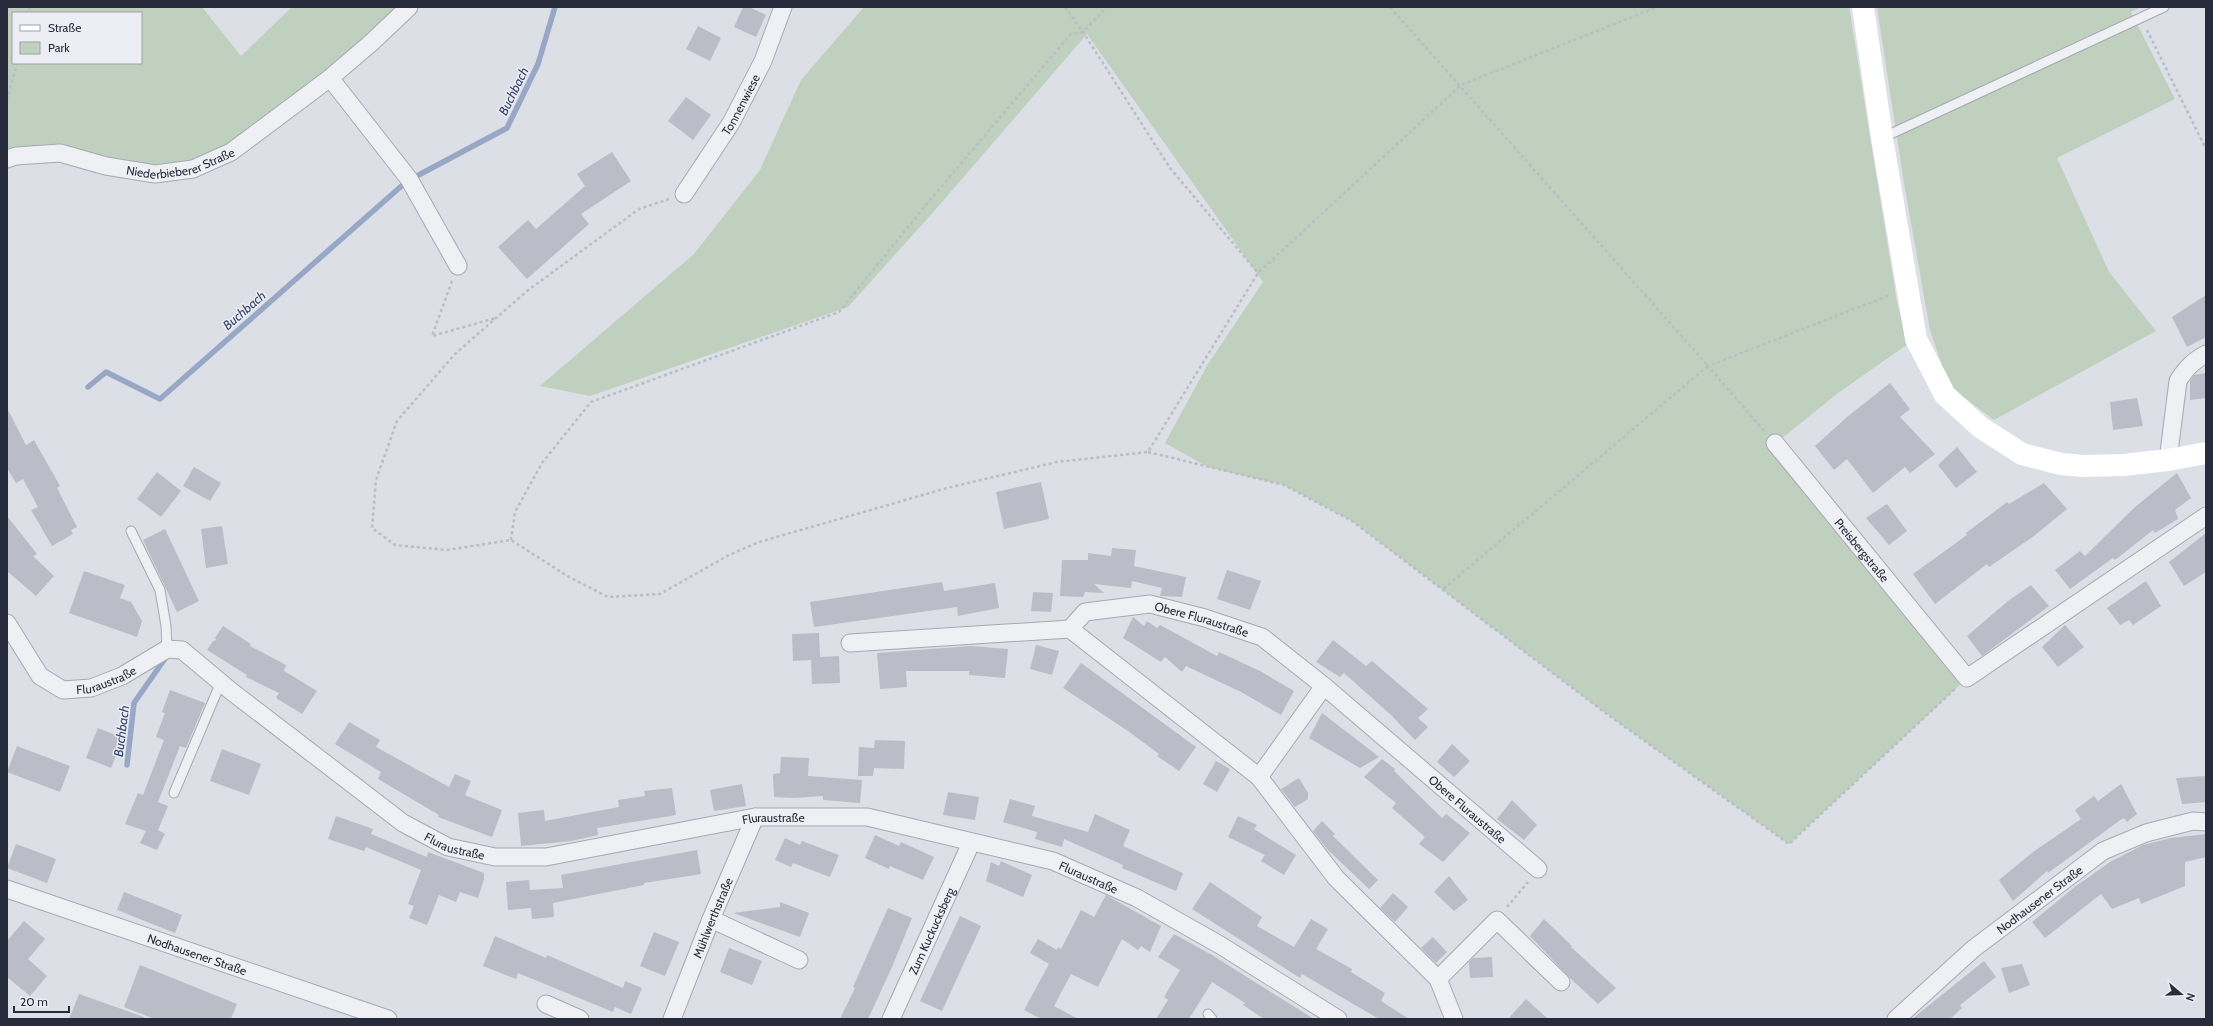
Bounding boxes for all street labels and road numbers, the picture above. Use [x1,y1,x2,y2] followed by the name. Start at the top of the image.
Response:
[718,71,763,138] street label: Tonnenwiese
[125,144,237,182] street label: Niederbieberer Straße
[1832,515,1893,585] street label: Preisbergstraße
[1153,598,1251,640] street label: Obere Fluraustraße
[76,662,138,697] street label: Fluraustraße
[1426,772,1509,846] street label: Obere Fluraustraße
[741,809,805,827] street label: Fluraustraße
[422,828,486,862] street label: Fluraustraße
[1057,857,1121,896] street label: Fluraustraße
[1993,862,2085,936] street label: Nodhausener Straße
[689,875,736,960] street label: Mühlwerthstraße
[905,884,958,977] street label: Zum Kuckucksberg
[146,930,249,978] street label: Nodhausener Straße

